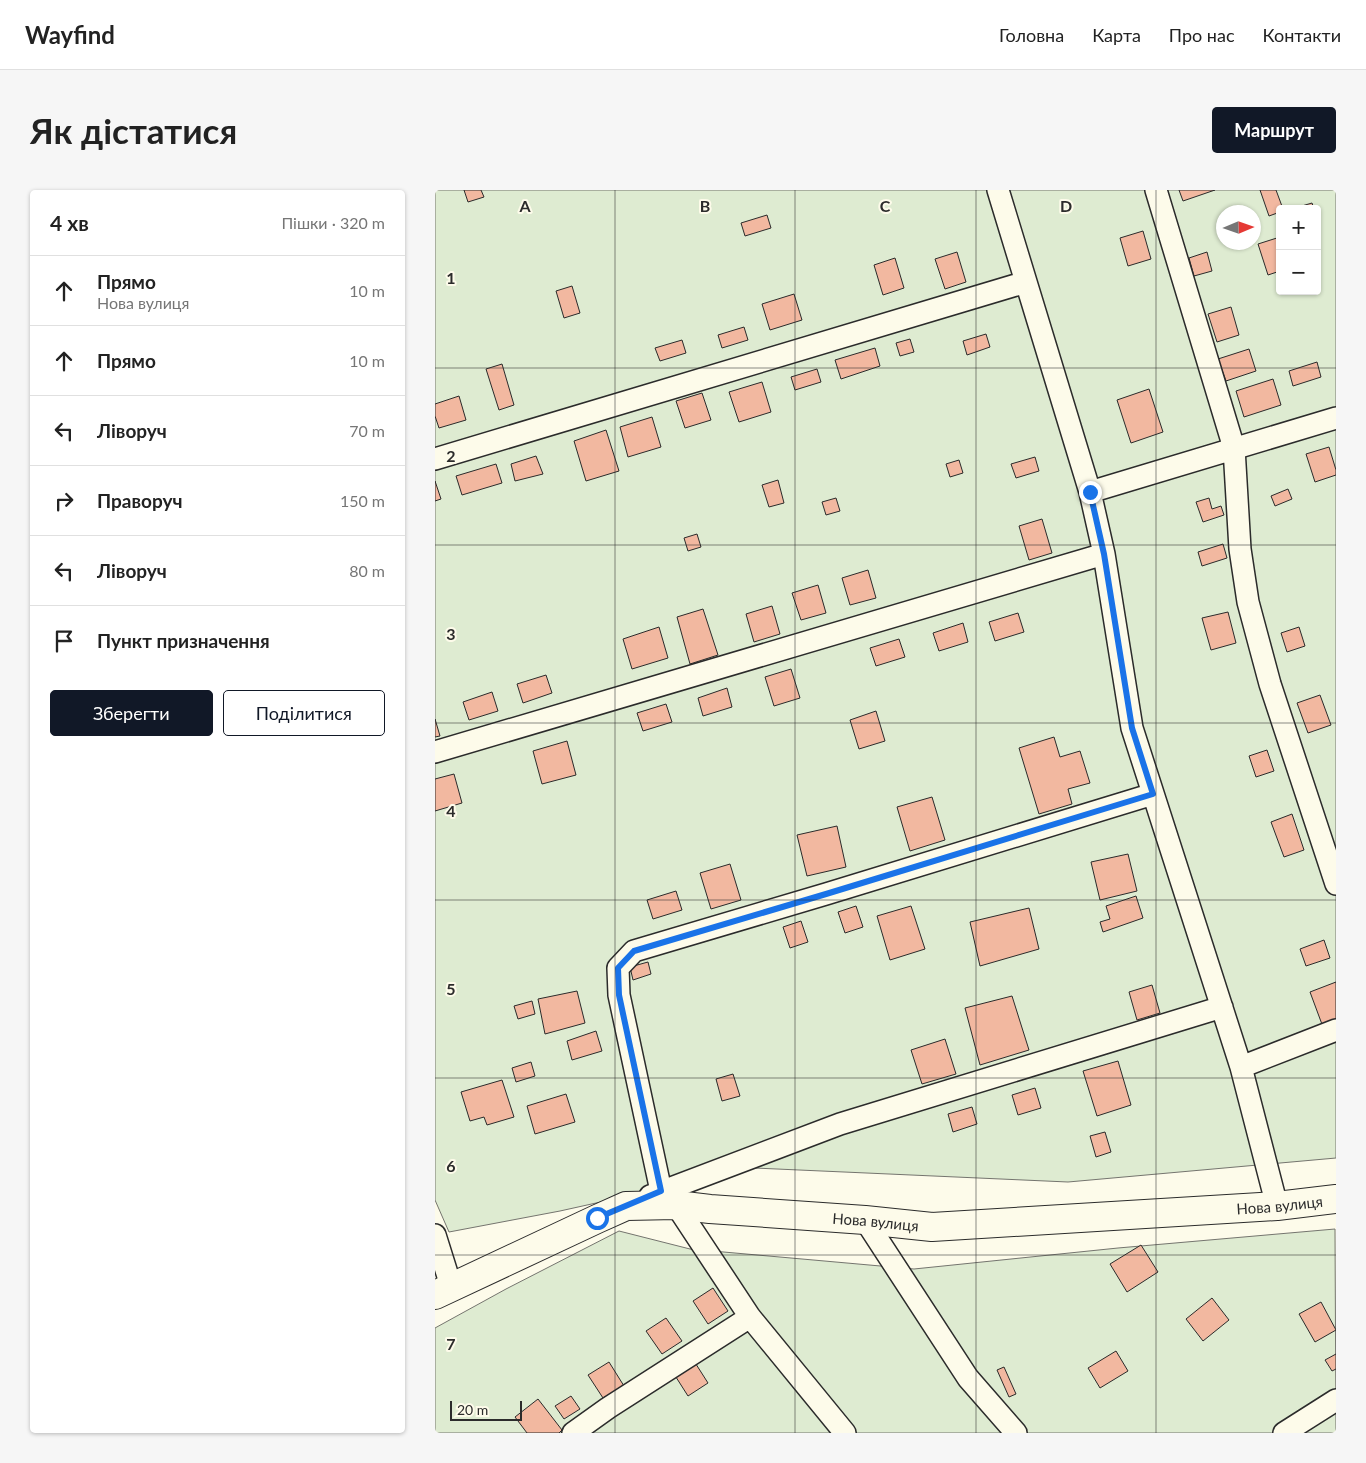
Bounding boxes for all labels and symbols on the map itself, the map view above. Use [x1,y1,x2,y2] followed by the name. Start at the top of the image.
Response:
[518,196,531,215] text: A
[700,196,710,215] text: B
[880,196,891,215] text: C
[1060,196,1072,215] text: D
[1216,205,1261,250] north arrow
[446,268,456,287] text: 1
[446,446,456,465] text: 2
[1079,481,1102,504] route end
[446,624,456,643] text: 3
[446,801,456,820] text: 4
[446,979,456,998] text: 5
[446,1156,456,1175] text: 6
[1236,1192,1324,1217] street label: Нова вулиця
[586,1207,609,1230] route start
[832,1209,920,1235] street label: Нова вулиця
[446,1334,456,1353] text: 7
[450,1398,523,1421] scale bar

